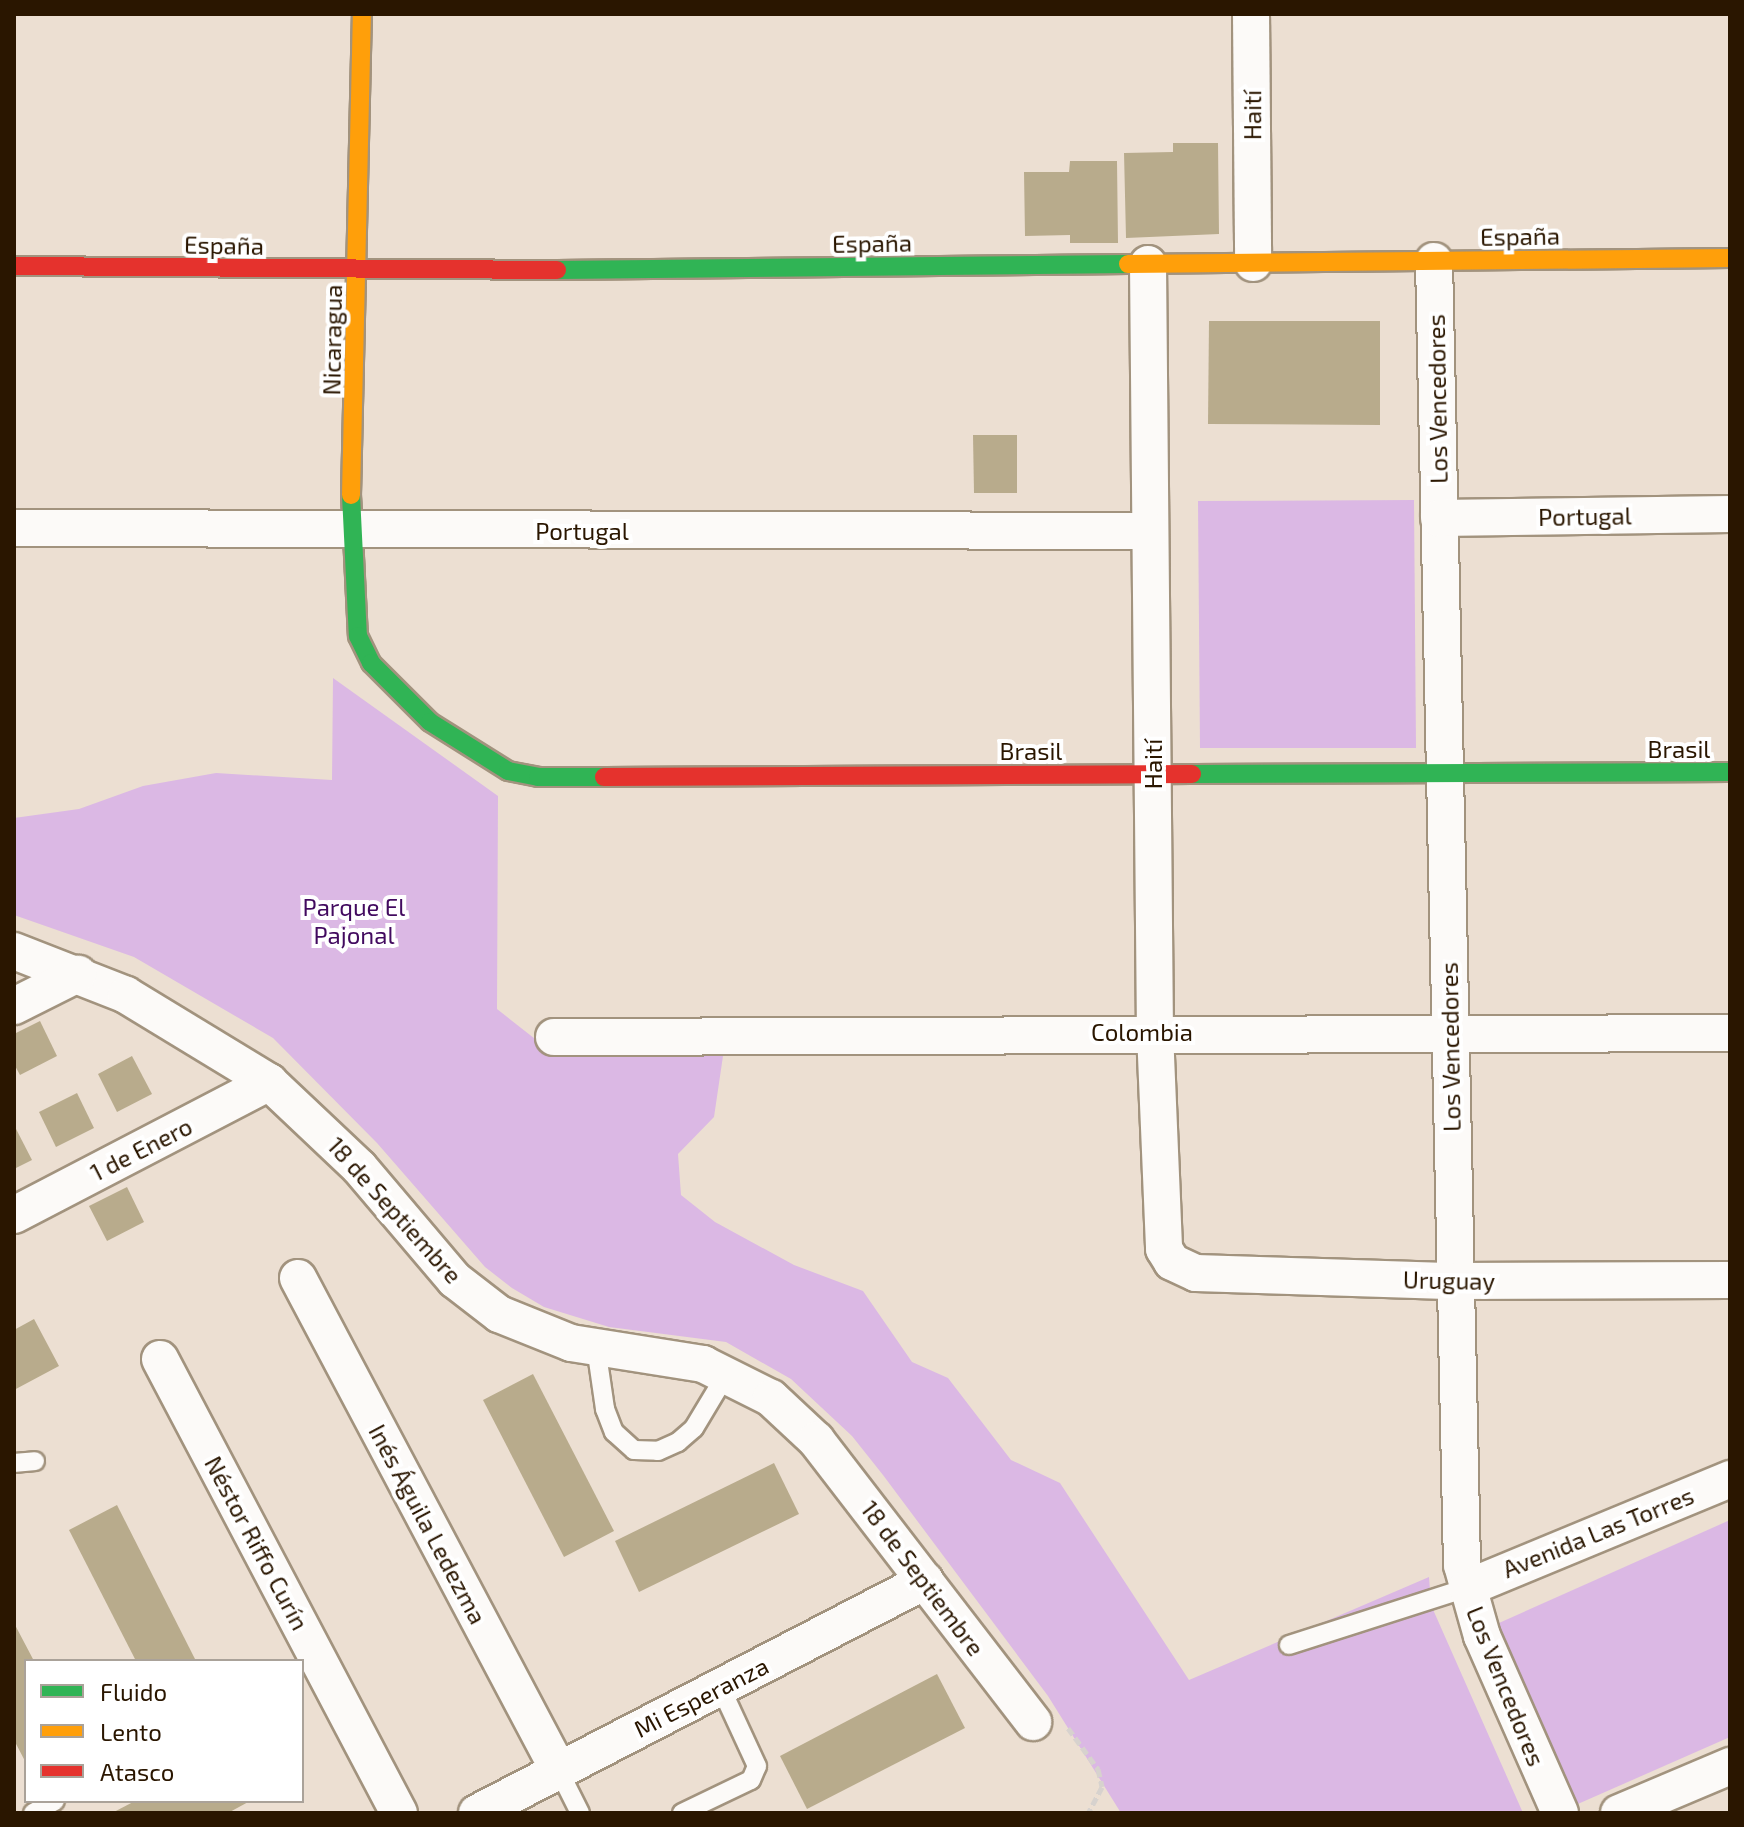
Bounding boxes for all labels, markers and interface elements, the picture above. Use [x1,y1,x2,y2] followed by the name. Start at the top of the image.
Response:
[1238,90,1266,140] street label: Haití
[1480,221,1560,251] street label: España
[832,228,912,258] street label: España
[184,230,264,260] street label: España
[317,284,347,396] street label: Nicaragua
[1421,314,1453,484] street label: Los Vencedores
[1538,501,1632,531] street label: Portugal
[535,517,629,545] street label: Portugal
[1648,735,1710,763] street label: Brasil
[1000,737,1062,765] street label: Brasil
[1139,739,1167,789] street label: Haití
[303,893,405,949] park label: Parque El Pajonal
[1434,962,1466,1132] street label: Los Vencedores
[1091,1018,1193,1046] street label: Colombia
[85,1111,197,1187] street label: 1 de Enero
[322,1131,468,1289] street label: 18 de Septiembre
[1403,1265,1495,1295] street label: Uruguay
[363,1419,493,1629] street label: Inés Águila Ledezma
[199,1451,315,1635] street label: Néstor Riffo Curín
[1498,1480,1698,1584] street label: Avenida Las Torres
[855,1495,991,1661] street label: 18 de Septiembre
[1461,1602,1551,1770] street label: Los Vencedores
[629,1651,773,1743] street label: Mi Esperanza
[24,1659,304,1803] legend
[100,1677,167,1706] text: Fluido
[100,1717,162,1746] text: Lento
[100,1757,174,1786] text: Atasco

